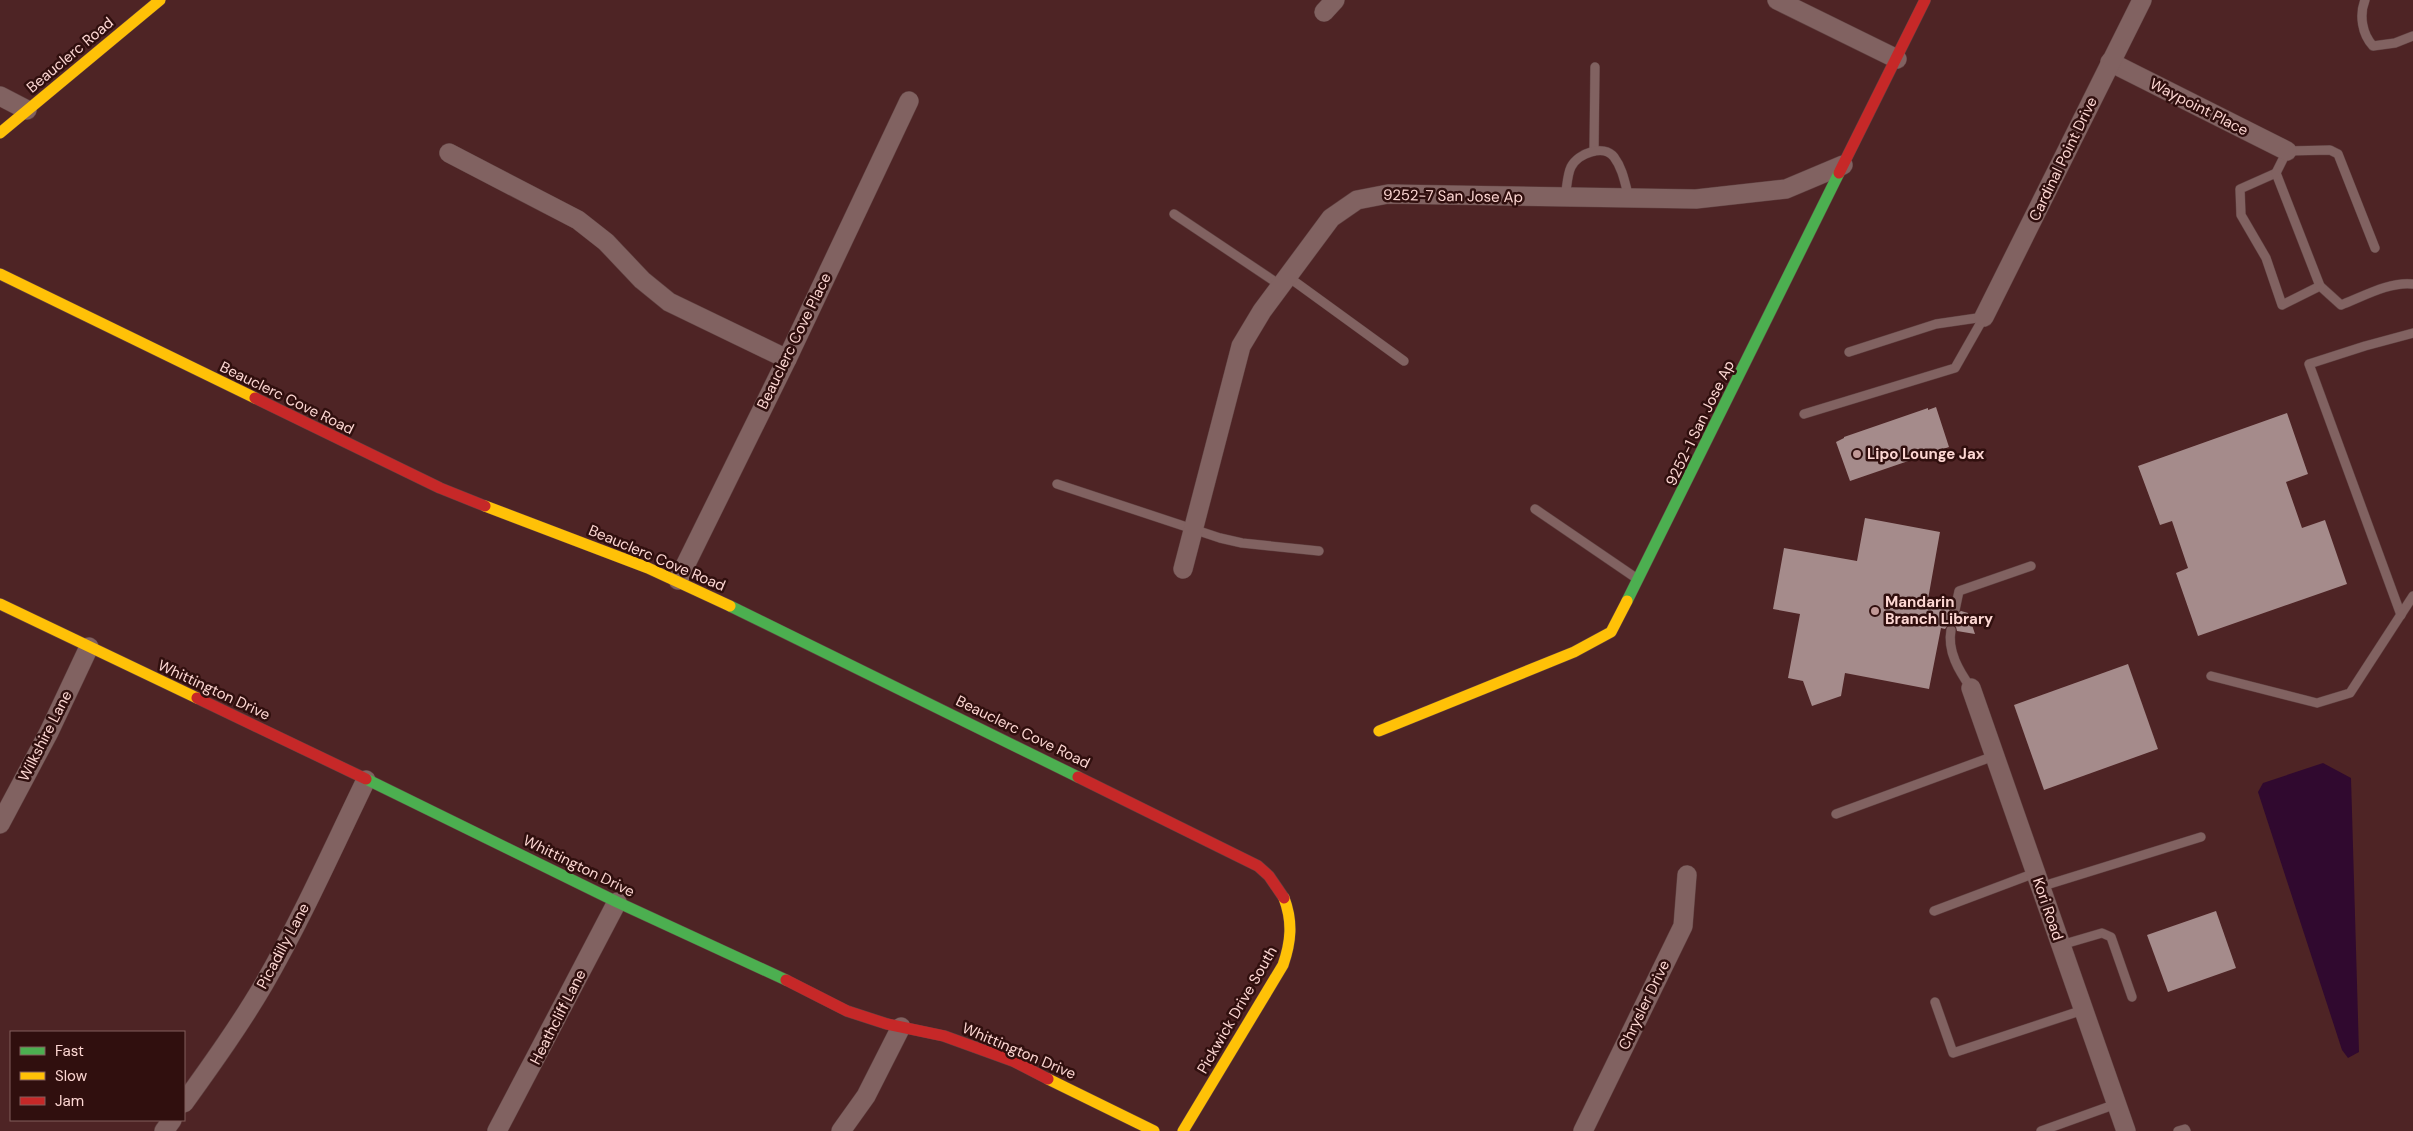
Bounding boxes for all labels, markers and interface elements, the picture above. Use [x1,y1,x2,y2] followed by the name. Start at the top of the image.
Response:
[22,13,118,97] street label: Beauclerc Road
[2146,74,2252,140] street label: Waypoint Place
[2024,93,2102,225] street label: Cardinal Point Drive
[1383,185,1523,207] street label: 9252-7 San Jose Ap
[752,270,836,412] street label: Beauclerc Cove Place
[217,357,357,439] street label: Beauclerc Cove Road
[1661,357,1739,489] street label: 9252-1 San Jose Ap
[1867,444,1985,464] place label: Lipo Lounge Jax
[1851,448,1863,460] marker: Lipo Lounge Jax
[586,520,728,596] street label: Beauclerc Cove Road
[1885,592,1993,629] place label: Mandarin Branch Library
[1869,605,1881,617] marker: Mandarin Branch Library
[155,655,273,725] street label: Whittington Drive
[14,687,76,785] street label: Wilkshire Lane
[953,691,1093,773] street label: Beauclerc Cove Road
[520,830,638,902] street label: Whittington Drive
[2028,875,2068,943] street label: Kori Road
[252,900,314,992] street label: Picadilly Lane
[1192,943,1282,1077] street label: Pickwick Drive South
[1614,957,1674,1053] street label: Chrysler Drive
[525,966,591,1068] street label: Heathcliff Lane
[959,1018,1079,1084] street label: Whittington Drive
[10,1031,185,1121] legend
[55,1041,84,1061] text: Fast
[55,1066,88,1086] text: Slow
[55,1091,84,1111] text: Jam

